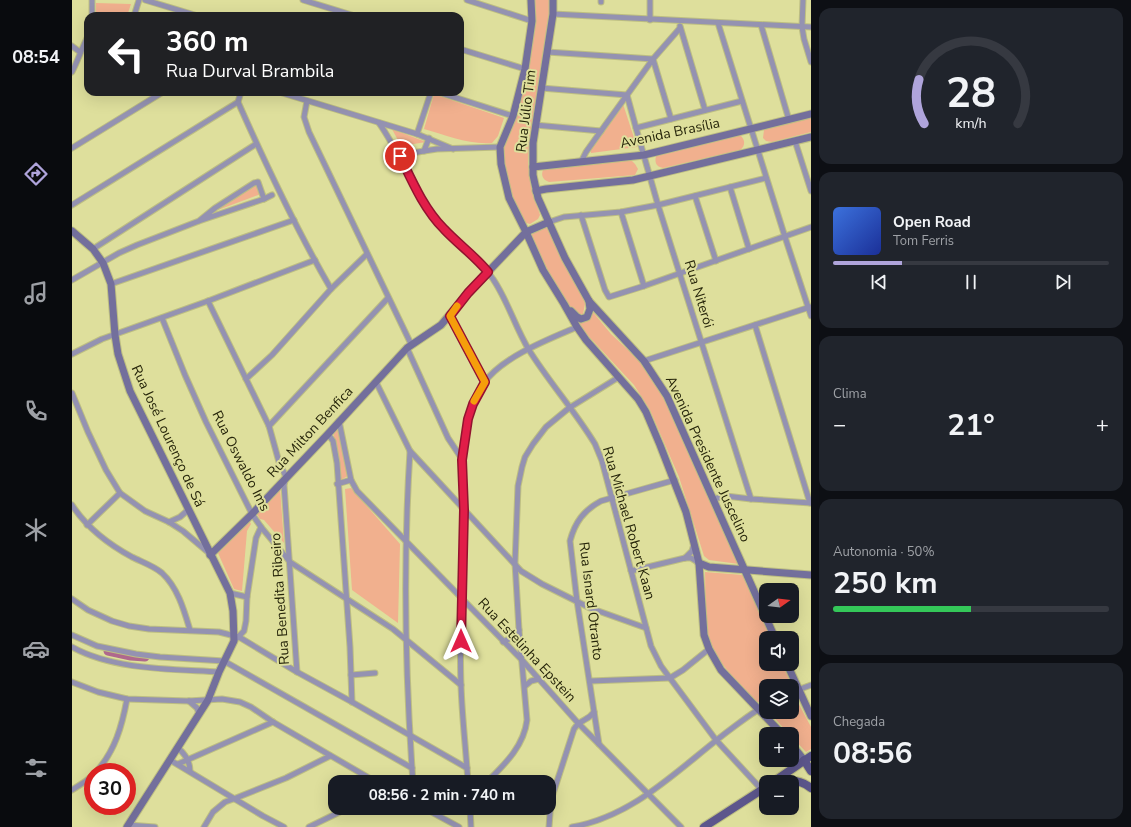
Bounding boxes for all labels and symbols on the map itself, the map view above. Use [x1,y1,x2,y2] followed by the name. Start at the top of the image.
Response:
[512,69,540,153] street label: Rua Júlio Tim
[618,113,722,153] street label: Avenida Brasília
[383,139,417,173] pin
[680,258,718,330] street label: Rua Niterói
[127,362,209,510] street label: Rua José Lourenço de Sá
[661,373,755,545] street label: Avenida Presidente Juscelino
[263,382,357,482] street label: Rua Milton Benfica
[207,407,275,515] street label: Rua Oswaldo Ims
[598,444,660,602] street label: Rua Michael Robert Kaan
[266,532,294,666] street label: Rua Benedita Ribeiro
[574,541,608,662] street label: Rua Isnard Otranto
[759,583,799,623] north arrow
[474,594,580,706] street label: Rua Estelinha Epstein
[440,620,482,662] position arrow
[84,763,136,815] speed limit sign: 30

